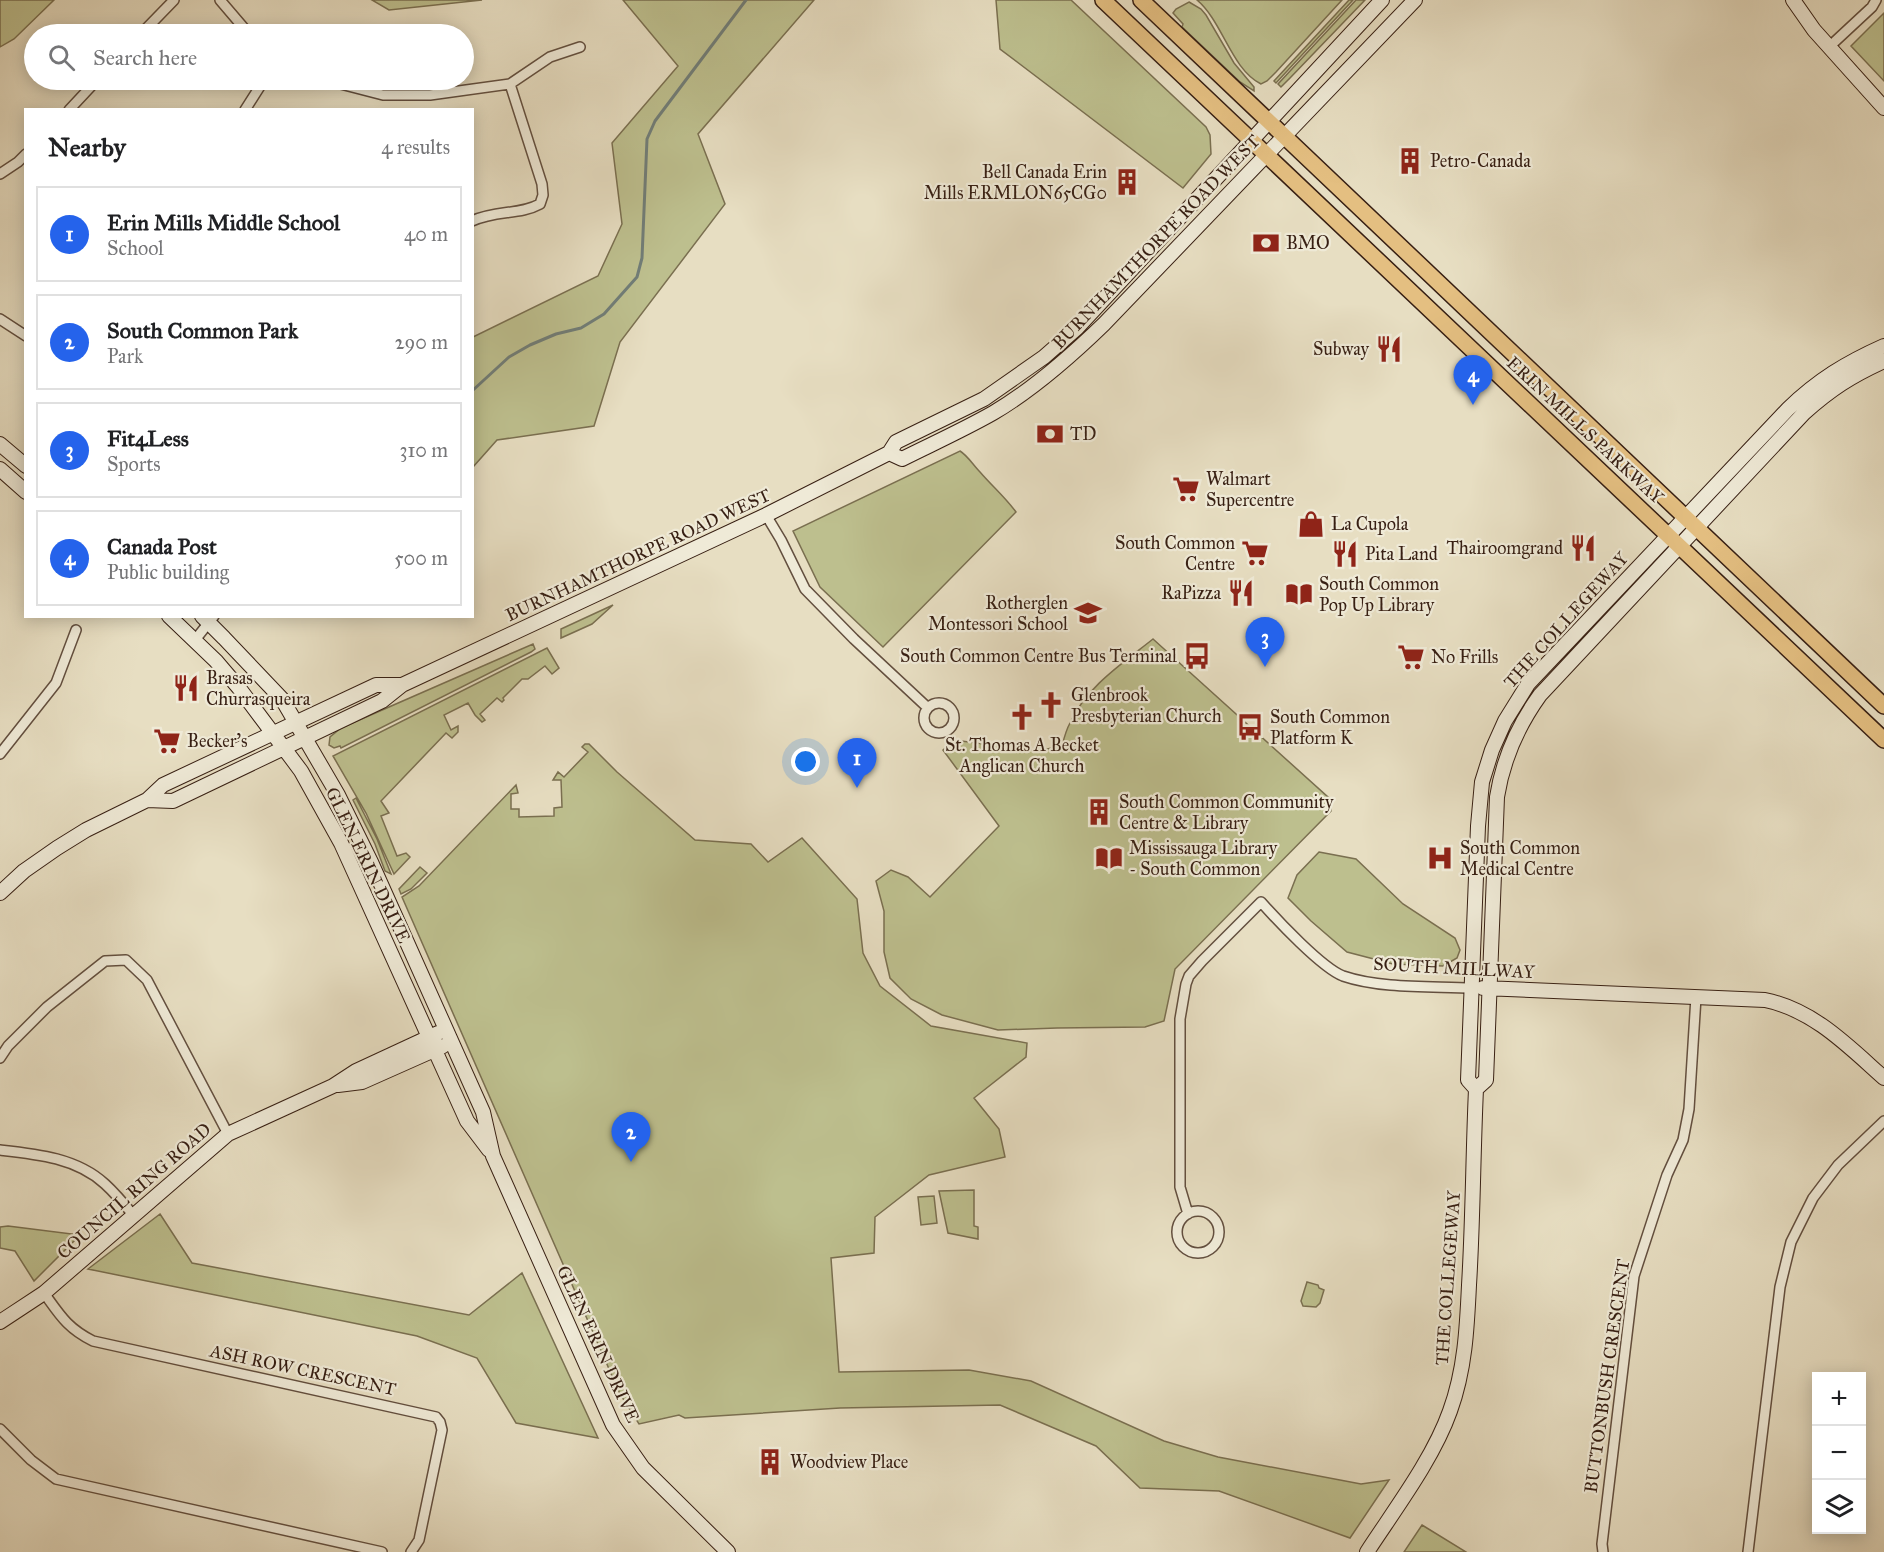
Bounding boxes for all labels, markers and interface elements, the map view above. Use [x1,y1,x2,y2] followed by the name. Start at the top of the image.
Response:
[24,24,474,90] search box
[45,41,78,74] icon: search
[93,44,197,71] text: Search here
[1047,130,1265,354] street label: BURNHAMTHORPE ROAD WEST
[48,131,126,163] text: Nearby
[381,135,450,159] text: 4 results
[1395,146,1425,176] building icon: Petro-Canada
[1430,150,1531,172] place label: Petro-Canada
[924,161,1107,204] place label: Bell Canada Erin Mills ERMLON65CG0
[1112,167,1142,197] building icon: Bell Canada Erin Mills ERMLON65CG0
[107,209,340,236] text: Erin Mills Middle School
[66,222,73,246] text: 1
[404,222,448,246] text: 40 m
[1251,228,1281,258] bank icon: BMO
[1286,232,1330,254] place label: BMO
[107,236,164,260] text: School
[107,317,298,344] text: South Common Park
[65,330,74,354] text: 2
[395,330,448,354] text: 290 m
[1374,334,1404,364] restaurant icon: Subway
[1313,338,1370,360] place label: Subway
[107,344,143,368] text: Park
[1502,352,1668,509] street label: ERIN MILLS PARKWAY
[1454,356,1492,405] pin: 4
[1035,419,1065,449] bank icon: TD
[1070,423,1097,445] place label: TD
[107,425,189,452] text: Fit4Less
[66,438,74,462] text: 3
[399,438,448,462] text: 310 m
[107,452,161,476] text: Sports
[1206,468,1294,511] place label: Walmart Supercentre
[1171,474,1201,504] supermarket icon: Walmart Supercentre
[502,484,774,626] street label: BURNHAMTHORPE ROAD WEST
[1296,509,1326,539] shop icon: La Cupola
[1331,513,1409,535] place label: La Cupola
[1115,532,1235,575] place label: South Common Centre
[107,533,217,560] text: Canada Post
[1568,533,1598,563] restaurant icon: Thairoomgrand
[1446,537,1563,560] place label: Thairoomgrand
[1240,538,1270,568] supermarket icon: South Common Centre
[1330,539,1360,569] restaurant icon: Pita Land
[1365,543,1438,565] place label: Pita Land
[64,546,75,570] text: 4
[394,546,448,570] text: 500 m
[1499,547,1633,692] street label: THE COLLEGEWAY
[107,560,229,584] text: Public building
[1319,573,1439,616] place label: South Common Pop Up Library
[1226,578,1256,608] restaurant icon: RaPizza
[1284,579,1314,609] library icon: South Common Pop Up Library
[1161,582,1221,604] place label: RaPizza
[928,592,1068,635] place label: Rotherglen Montessori School
[1073,598,1103,628] school or university icon: Rotherglen Montessori School
[1246,618,1284,667] pin: 3
[1182,641,1212,671] bus stop icon: South Common Centre Bus Terminal
[1396,642,1426,672] supermarket icon: No Frills
[900,645,1177,667] place label: South Common Centre Bus Terminal
[1431,646,1498,668] place label: No Frills
[206,667,311,711] place label: Brasas Churrasqueira
[171,673,201,703] restaurant icon: Brasas Churrasqueira
[1071,684,1222,727] place label: Glenbrook Presbyterian Church
[1036,690,1066,720] church icon: Glenbrook Presbyterian Church
[1007,702,1037,732] church icon: St. Thomas A Becket Anglican Church
[1270,706,1390,749] place label: South Common Platform K
[1235,712,1265,742] bus stop icon: South Common Platform K
[152,726,182,756] supermarket icon: Becker's
[187,730,248,752] place label: Becker's
[945,734,1100,778] place label: St. Thomas A Becket Anglican Church
[838,738,876,788] pin: 1
[791,747,820,776] your location
[321,783,415,947] street label: GLEN ERIN DRIVE
[1119,791,1334,834] place label: South Common Community Centre & Library
[1084,797,1114,827] building icon: South Common Community Centre & Library
[1129,837,1278,880] place label: Mississauga Library - South Common
[1460,837,1580,880] place label: South Common Medical Centre
[1094,843,1124,873] library icon: Mississauga Library - South Common
[1425,843,1455,873] hospital icon: South Common Medical Centre
[1373,953,1536,983] street label: SOUTH MILLWAY
[612,1112,650,1162] pin: 2
[52,1118,216,1264] street label: COUNCIL RING ROAD
[1431,1189,1465,1366] street label: THE COLLEGEWAY
[1580,1258,1634,1494] street label: BUTTONBUSH CRESCENT
[552,1262,644,1426] street label: GLEN ERIN DRIVE
[207,1339,398,1400] street label: ASH ROW CRESCENT
[1812,1372,1866,1534] map controls
[1812,1372,1866,1426] button: +
[1812,1426,1866,1480] button: −
[755,1447,785,1477] building icon: Woodview Place
[790,1451,908,1473] place label: Woodview Place
[1812,1480,1866,1534] button: layers

